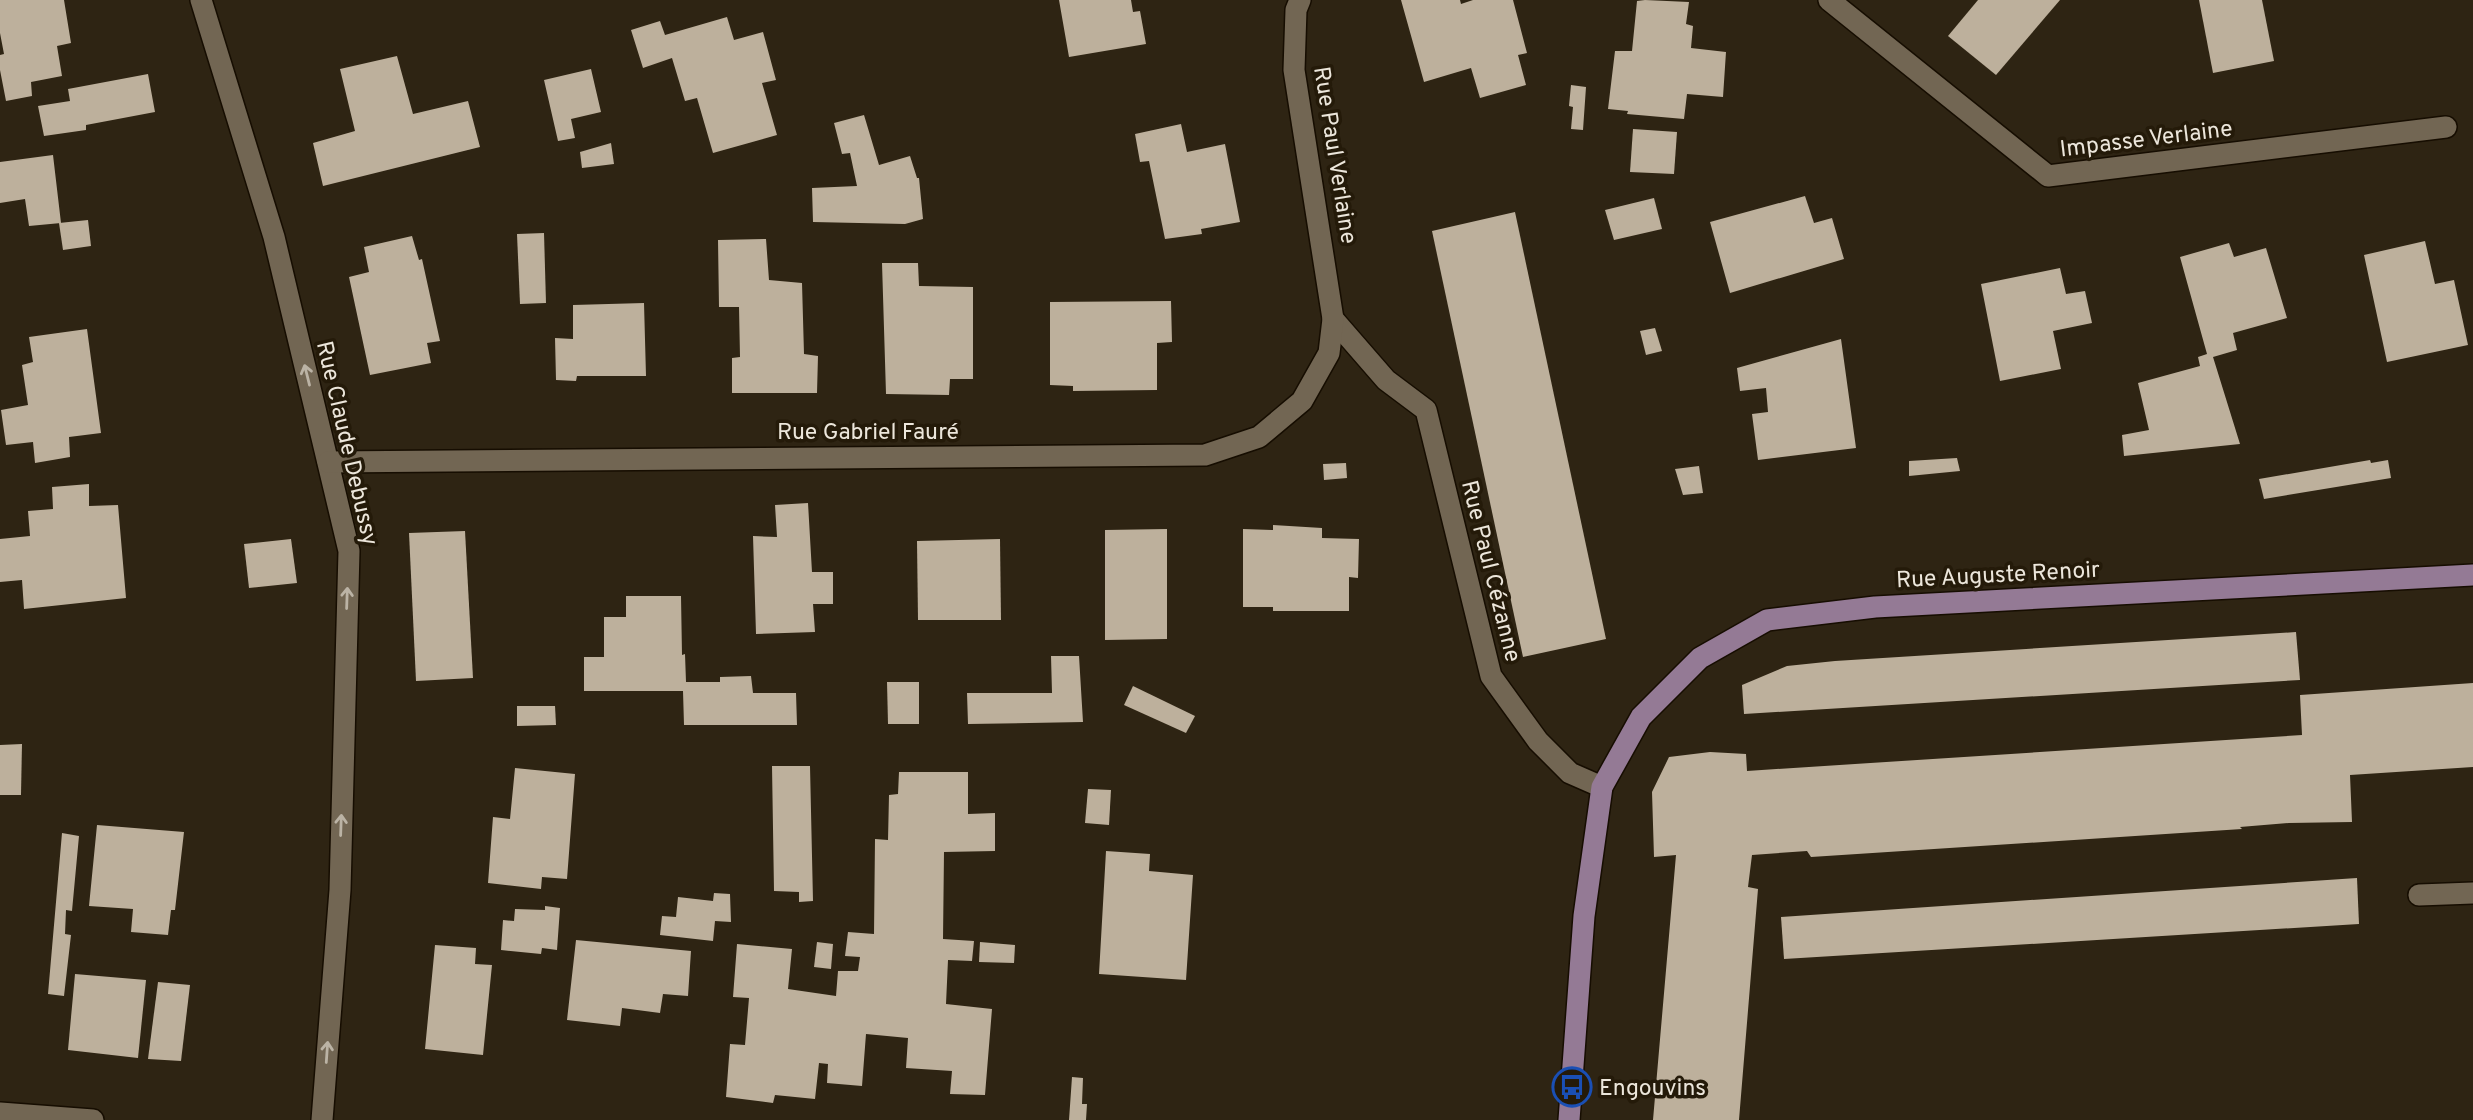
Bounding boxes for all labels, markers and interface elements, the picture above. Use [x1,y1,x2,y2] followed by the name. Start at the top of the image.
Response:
[1305,65,1362,246] street label: Rue Paul Verlaine
[2058,116,2234,165] street label: Impasse Verlaine
[308,338,383,549] street label: Rue Claude Debussy
[300,364,313,387] one-way arrow
[777,419,959,448] street label: Rue Gabriel Fauré
[1453,478,1526,666] street label: Rue Paul Cézanne
[1896,557,2101,596] street label: Rue Auguste Renoir
[341,586,354,609] one-way arrow
[335,814,348,837] one-way arrow
[321,1041,334,1064] one-way arrow
[1551,1066,1593,1108] bus stop icon: Engouvins
[1599,1075,1706,1104] place label: Engouvins

